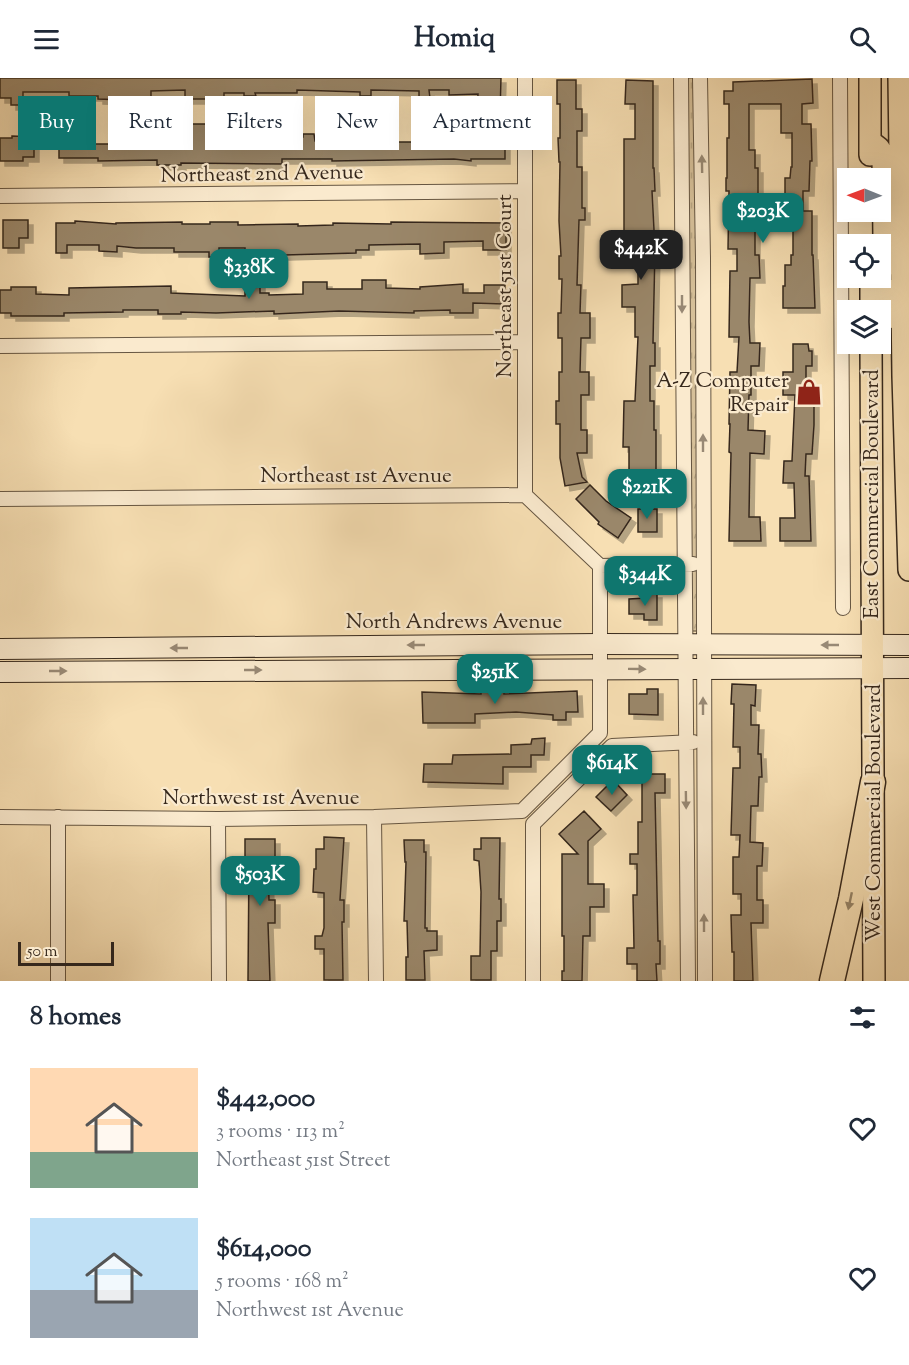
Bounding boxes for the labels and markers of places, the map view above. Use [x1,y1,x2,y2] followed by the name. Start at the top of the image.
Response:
[721,193,805,244] pin: $203K
[599,230,683,281] pin: $442K
[207,249,291,300] pin: $338K
[656,367,789,421] place label: A-Z Computer Repair
[794,377,824,407] shop icon: A-Z Computer Repair
[605,469,689,520] pin: $221K
[603,556,687,607] pin: $344K
[453,654,537,705] pin: $251K
[570,745,654,796] pin: $614K
[218,856,302,907] pin: $503K

